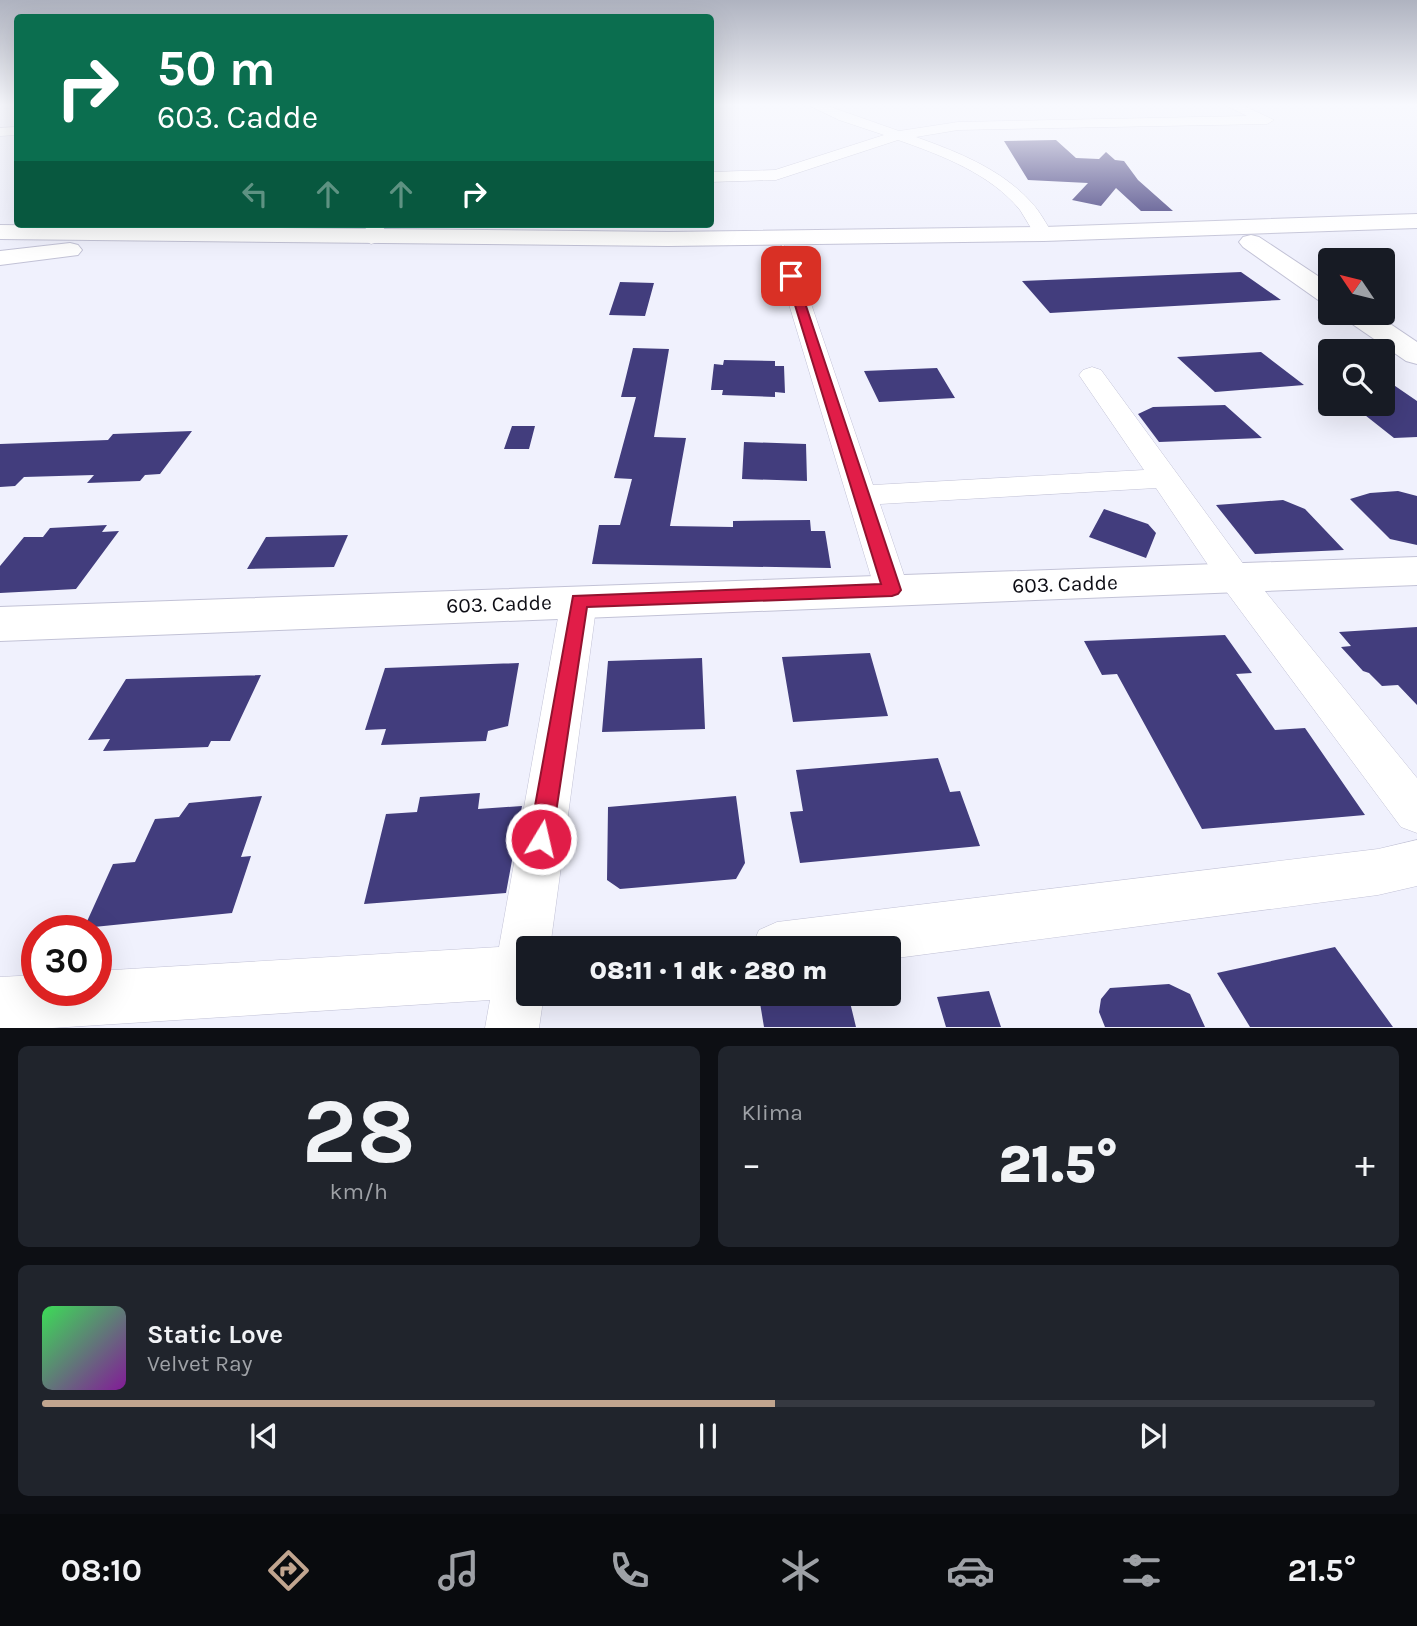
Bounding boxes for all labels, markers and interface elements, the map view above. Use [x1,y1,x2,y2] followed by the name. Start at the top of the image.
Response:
[157,40,275,97] text: 50 m
[42,42,133,133] icon: right
[157,99,318,136] text: 603. Cadde
[236,175,274,213] icon: left
[309,175,347,213] icon: ahead
[382,175,420,213] icon: ahead
[455,175,493,213] icon: right
[761,246,821,306] pin
[1318,248,1395,326] north arrow
[1318,248,1395,416] map controls
[772,257,810,295] icon: arrive
[1318,339,1395,416] button: search
[1012,570,1118,598] street label: 603. Cadde
[446,590,552,618] street label: 603. Cadde
[504,802,578,876] position arrow
[21,915,112,1006] speed limit sign: 30
[590,955,827,986] text: 08:11 · 1 dk · 280 m
[302,1079,416,1185] text: 28
[742,1099,803,1126] text: Klima
[998,1134,1118,1195] text: 21.5°
[742,1142,761,1187] text: −
[1355,1142,1375,1187] text: +
[330,1178,388,1205] text: km/h
[147,1319,283,1350] text: Static Love
[147,1350,252,1377] text: Velvet Ray
[245,1417,283,1455] icon: previous
[689,1417,727,1455] icon: pause
[1134,1417,1172,1455] icon: next
[264,1546,313,1595] icon: directions
[434,1546,483,1595] icon: music
[605,1546,654,1595] icon: phone
[776,1546,825,1595] icon: climate
[946,1546,995,1595] icon: car
[1117,1546,1166,1595] icon: filters
[61,1552,142,1589] text: 08:10
[1287,1552,1356,1589] text: 21.5°

